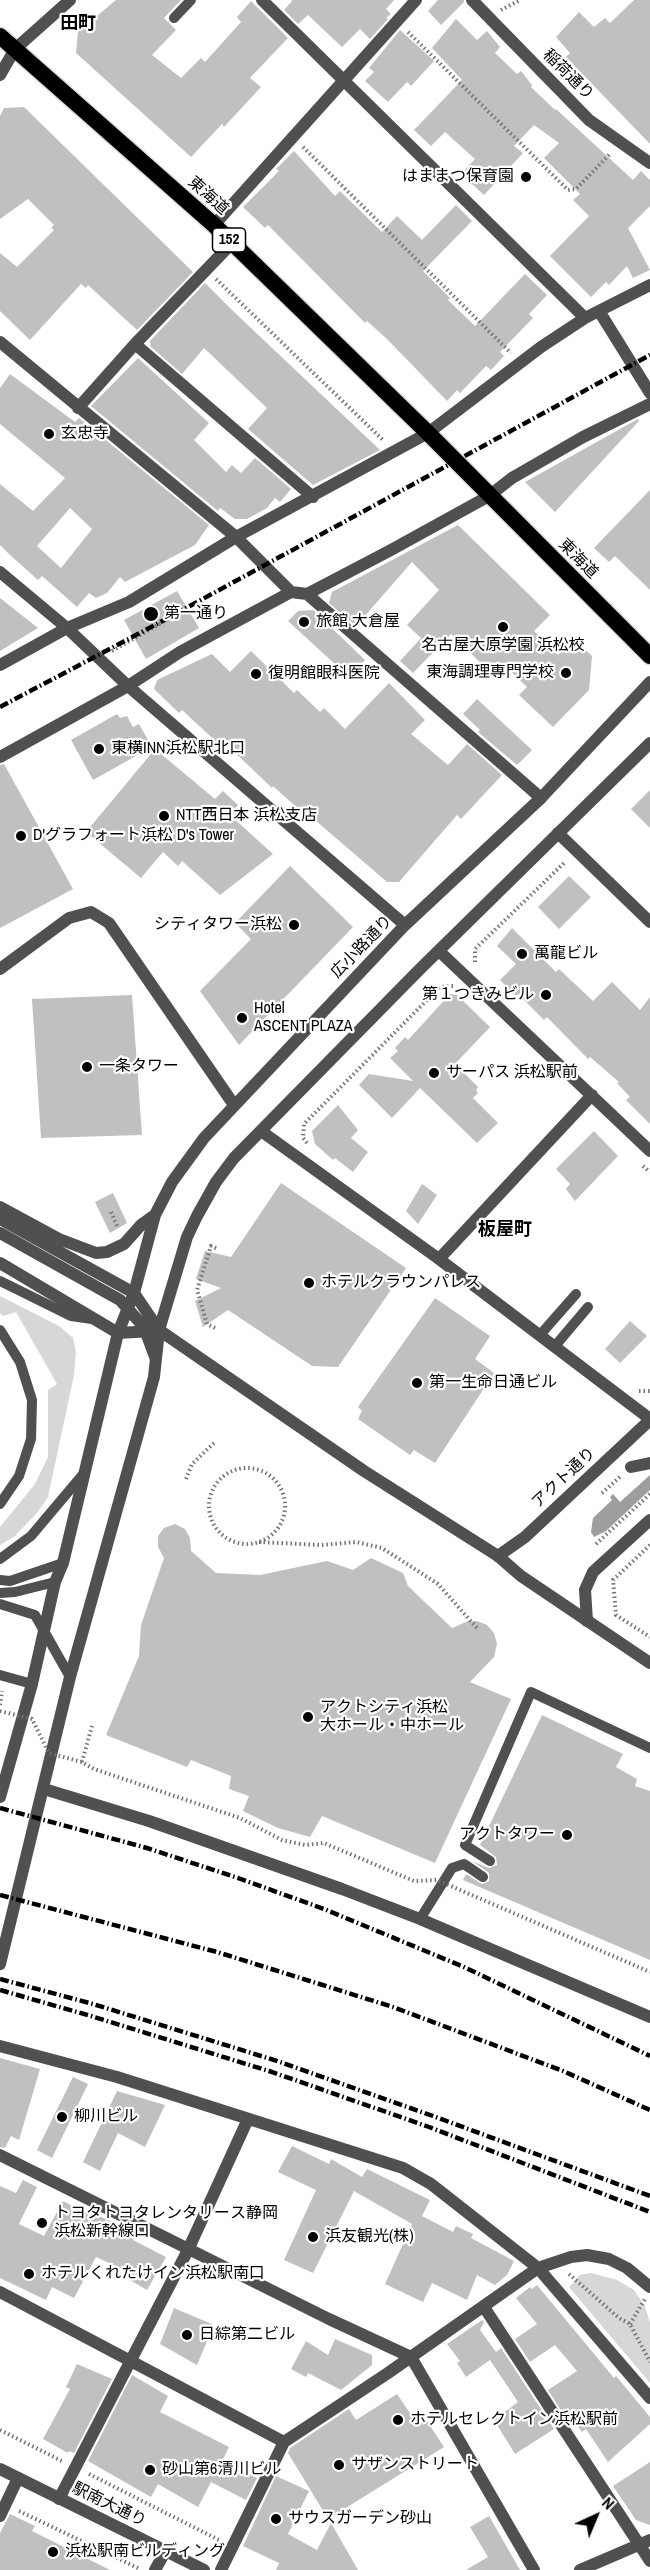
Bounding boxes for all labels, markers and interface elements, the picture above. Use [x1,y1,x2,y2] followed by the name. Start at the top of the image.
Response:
[60,13,96,35] district label: 田町
[539,46,597,104] street label: 稲荷通り
[402,167,514,187] place label: はままつ保育園
[519,170,533,184] marker: はままつ保育園
[184,173,232,219] street label: 東海道
[212,228,246,252] road number: 152
[61,424,109,444] place label: 玄忠寺
[42,427,56,441] marker: 玄忠寺
[554,535,602,583] street label: 東海道
[164,604,228,624] place label: 第一通り
[142,605,160,623] marker: 第一通り
[316,612,400,632] place label: 旅館 大倉屋
[297,615,311,629] marker: 旅館 大倉屋
[496,620,510,634] marker: 名古屋大原学園 浜松校
[421,636,585,656] place label: 名古屋大原学園 浜松校
[426,663,554,683] place label: 東海調理専門学校
[268,664,380,684] place label: 復明館眼科医院
[559,666,573,680] marker: 東海調理専門学校
[249,667,263,681] marker: 復明館眼科医院
[111,739,246,759] place label: 東横INN浜松駅北口
[92,742,106,756] marker: 東横INN浜松駅北口
[176,806,317,826] place label: NTT西日本 浜松支店
[157,809,171,823] marker: NTT西日本 浜松支店
[33,826,234,846] place label: D'グラフォート浜松 D's Tower
[14,829,28,843] marker: D'グラフォート浜松 D's Tower
[327,912,397,982] street label: 広小路通り
[154,915,282,935] place label: シティタワー浜松
[287,918,301,932] marker: シティタワー浜松
[534,944,598,964] place label: 萬龍ビル
[515,947,529,961] marker: 萬龍ビル
[422,985,534,1005] place label: 第１つきみビル
[539,988,553,1002] marker: 第１つきみビル
[254,999,352,1037] place label: Hotel ASCENT PLAZA
[235,1011,249,1025] marker: Hotel ASCENT PLAZA
[99,1057,179,1077] place label: 一条タワー
[80,1060,94,1074] marker: 一条タワー
[446,1063,578,1083] place label: サーパス 浜松駅前
[427,1066,441,1080] marker: サーパス 浜松駅前
[478,1219,532,1241] district label: 板屋町
[321,1273,481,1293] place label: ホテルクラウンパレス
[302,1276,316,1290] marker: ホテルクラウンパレス
[429,1373,557,1393] place label: 第一生命日通ビル
[410,1376,424,1390] marker: 第一生命日通ビル
[528,1444,600,1512] street label: アクト通り
[320,1698,464,1736] place label: アクトシティ浜松 大ホール・中ホール
[301,1710,315,1724] marker: アクトシティ浜松 大ホール・中ホール
[459,1825,555,1845] place label: アクトタワー
[560,1828,574,1842] marker: アクトタワー
[74,2107,138,2127] place label: 柳川ビル
[55,2110,69,2124] marker: 柳川ビル
[54,2204,278,2242] place label: トヨタトヨタレンタリース静岡 浜松新幹線口
[35,2216,49,2230] marker: トヨタトヨタレンタリース静岡 浜松新幹線口
[325,2227,414,2247] place label: 浜友観光(株)
[306,2230,320,2244] marker: 浜友観光(株)
[41,2264,265,2284] place label: ホテルくれたけイン浜松駅南口
[22,2267,36,2281] marker: ホテルくれたけイン浜松駅南口
[199,2325,295,2345] place label: 日綜第二ビル
[180,2328,194,2342] marker: 日綜第二ビル
[410,2410,618,2430] place label: ホテルセレクトイン浜松駅前
[391,2413,405,2427] marker: ホテルセレクトイン浜松駅前
[351,2455,479,2475] place label: サザンストリート
[332,2458,346,2472] marker: サザンストリート
[162,2460,281,2480] place label: 砂山第6清川ビル
[143,2463,157,2477] marker: 砂山第6清川ビル
[69,2479,149,2531] street label: 駅南大通り
[566,2486,626,2546] north arrow
[597,2492,620,2514] text: N
[288,2509,432,2529] place label: サウスガーデン砂山
[269,2512,283,2526] marker: サウスガーデン砂山
[65,2542,225,2562] place label: 浜松駅南ビルディング
[46,2545,60,2559] marker: 浜松駅南ビルディング

